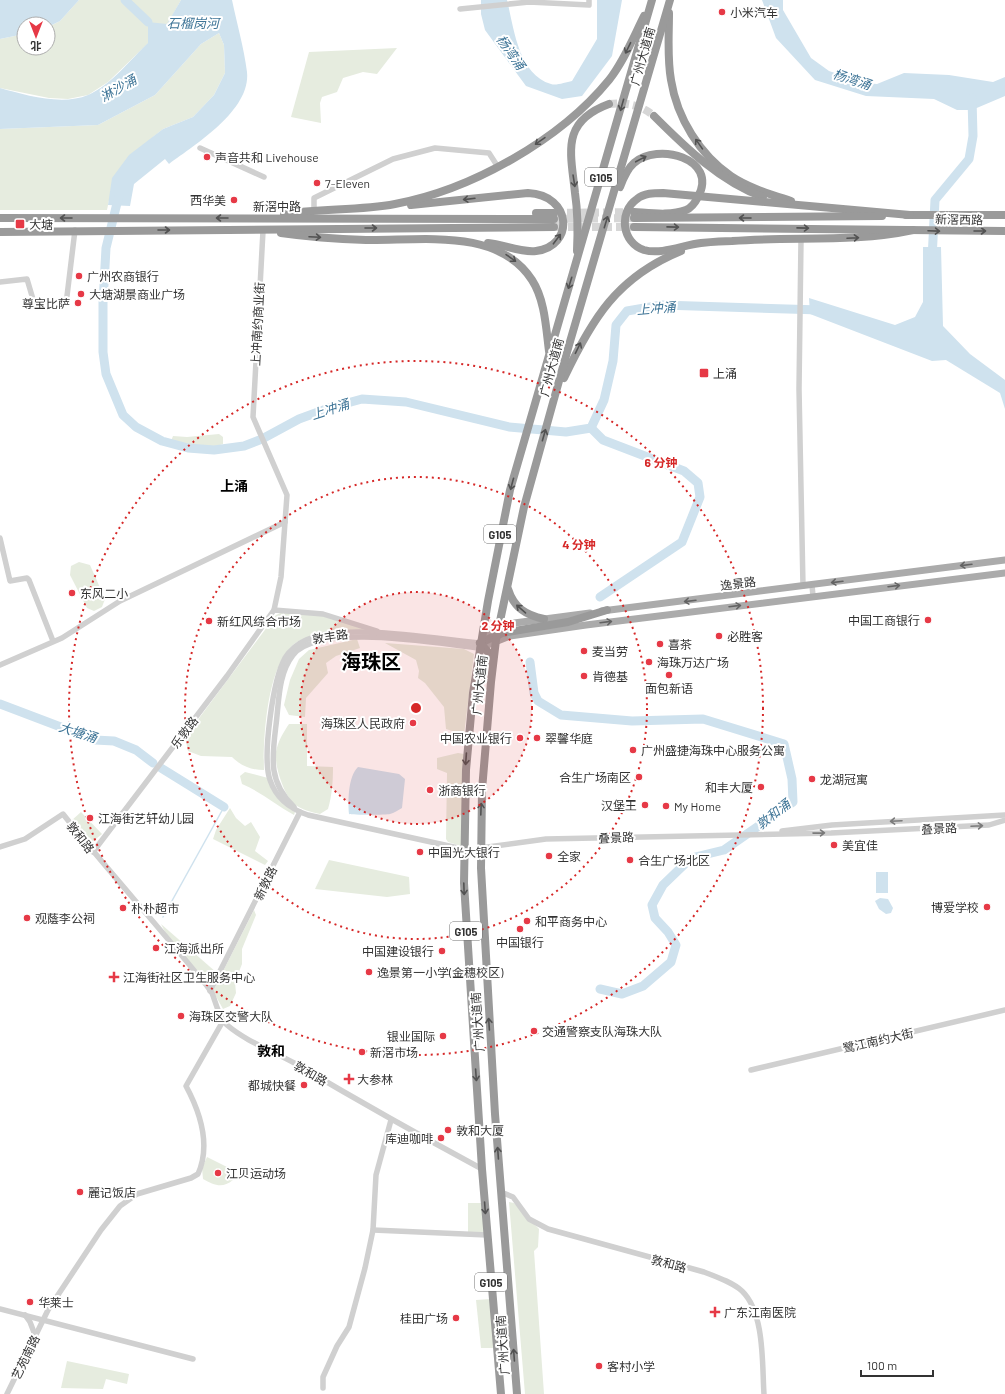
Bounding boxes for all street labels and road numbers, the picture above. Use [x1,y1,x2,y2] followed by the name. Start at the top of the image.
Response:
[627,25,657,87] street label: 广州大道南
[585,168,617,186] road number: G105
[253,199,301,213] street label: 新滘中路
[935,212,983,226] street label: 新滘西路
[248,282,266,366] street label: 上冲南约商业街
[536,336,566,398] street label: 广州大道南
[484,525,516,543] road number: G105
[719,574,757,592] street label: 逸景路
[311,626,349,646] street label: 敦丰路
[469,654,489,716] street label: 广州大道南
[168,713,200,751] street label: 乐敦路
[64,819,98,855] street label: 敦和路
[921,820,957,836] street label: 叠景路
[598,829,634,845] street label: 叠景路
[251,864,279,902] street label: 新敦路
[450,922,482,940] road number: G105
[468,992,486,1052] street label: 广州大道南
[841,1025,915,1055] street label: 鹭江南约大街
[292,1058,330,1088] street label: 敦和路
[650,1252,688,1274] street label: 敦和路
[475,1273,507,1291] road number: G105
[493,1315,511,1375] street label: 广州大道南
[8,1332,42,1382] street label: 艺苑南路

